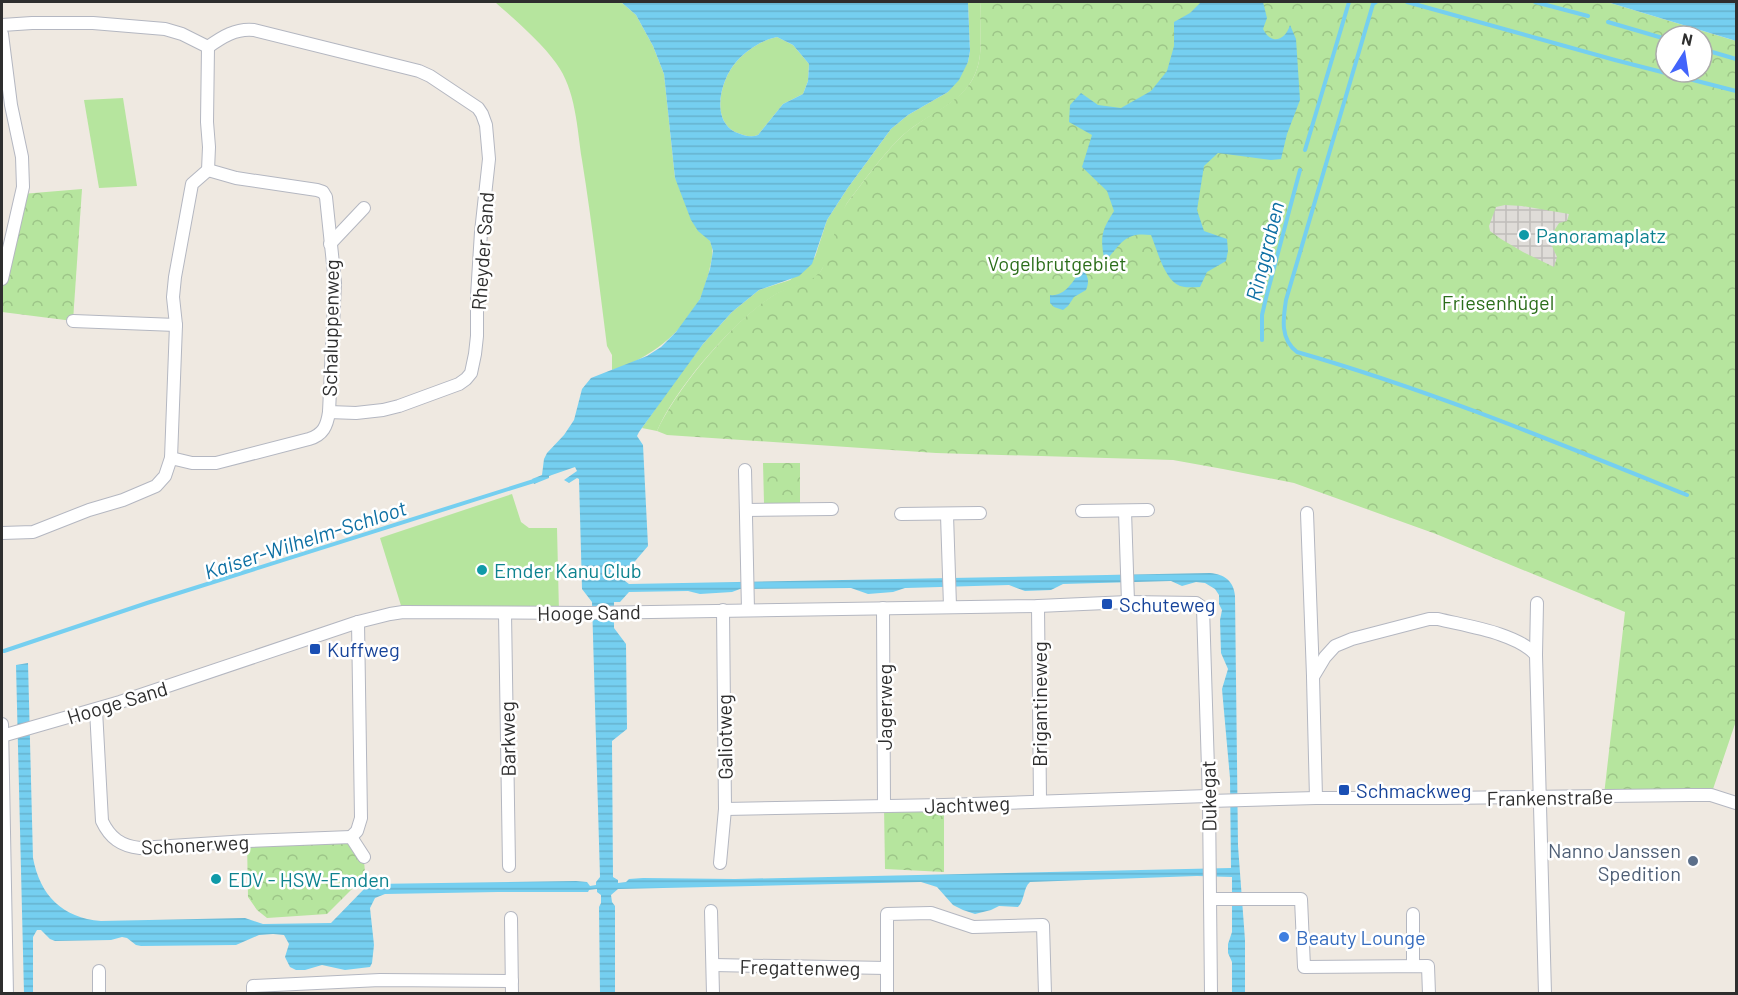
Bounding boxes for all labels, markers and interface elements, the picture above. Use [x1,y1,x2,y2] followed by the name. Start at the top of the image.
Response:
[1654,24,1714,84] north arrow
[1680,28,1694,49] text: N
[466,191,498,311] street label: Rheyder Sand
[1240,199,1288,303] water label: Ringgraben
[1536,223,1666,247] place label: Panoramaplatz
[1517,228,1531,242] marker: Panoramaplatz
[988,251,1126,275] park label: Vogelbrutgebiet
[317,259,343,397] street label: Schaluppenweg
[1442,290,1554,314] park label: Friesenhügel
[201,494,410,584] water label: Kaiser-Wilhelm-Schloot
[494,558,642,582] place label: Emder Kanu Club
[475,563,489,577] marker: Emder Kanu Club
[1119,592,1215,616] place label: Schuteweg
[1100,597,1114,611] marker: Schuteweg
[537,599,641,625] street label: Hooge Sand
[327,637,400,661] place label: Kuffweg
[1027,641,1051,767] street label: Brigantineweg
[308,642,322,656] marker: Kuffweg
[872,664,896,750] street label: Jagerweg
[64,675,170,729] street label: Hooge Sand
[711,694,737,780] street label: Galiotweg
[494,701,520,777] street label: Barkweg
[1195,760,1221,832] street label: Dukegat
[1356,778,1471,802] place label: Schmackweg
[1337,783,1351,797] marker: Schmackweg
[1487,784,1613,810] street label: Frankenstraße
[924,791,1010,817] street label: Jachtweg
[140,829,250,859] street label: Schonerweg
[1548,838,1681,885] place label: Nanno Janssen Spedition
[1686,854,1700,868] marker: Nanno Janssen Spedition
[228,867,390,891] place label: EDV - HSW-Emden
[209,872,223,886] marker: EDV - HSW-Emden
[1296,925,1426,949] place label: Beauty Lounge
[1277,930,1291,944] marker: Beauty Lounge
[739,954,861,980] street label: Fregattenweg

